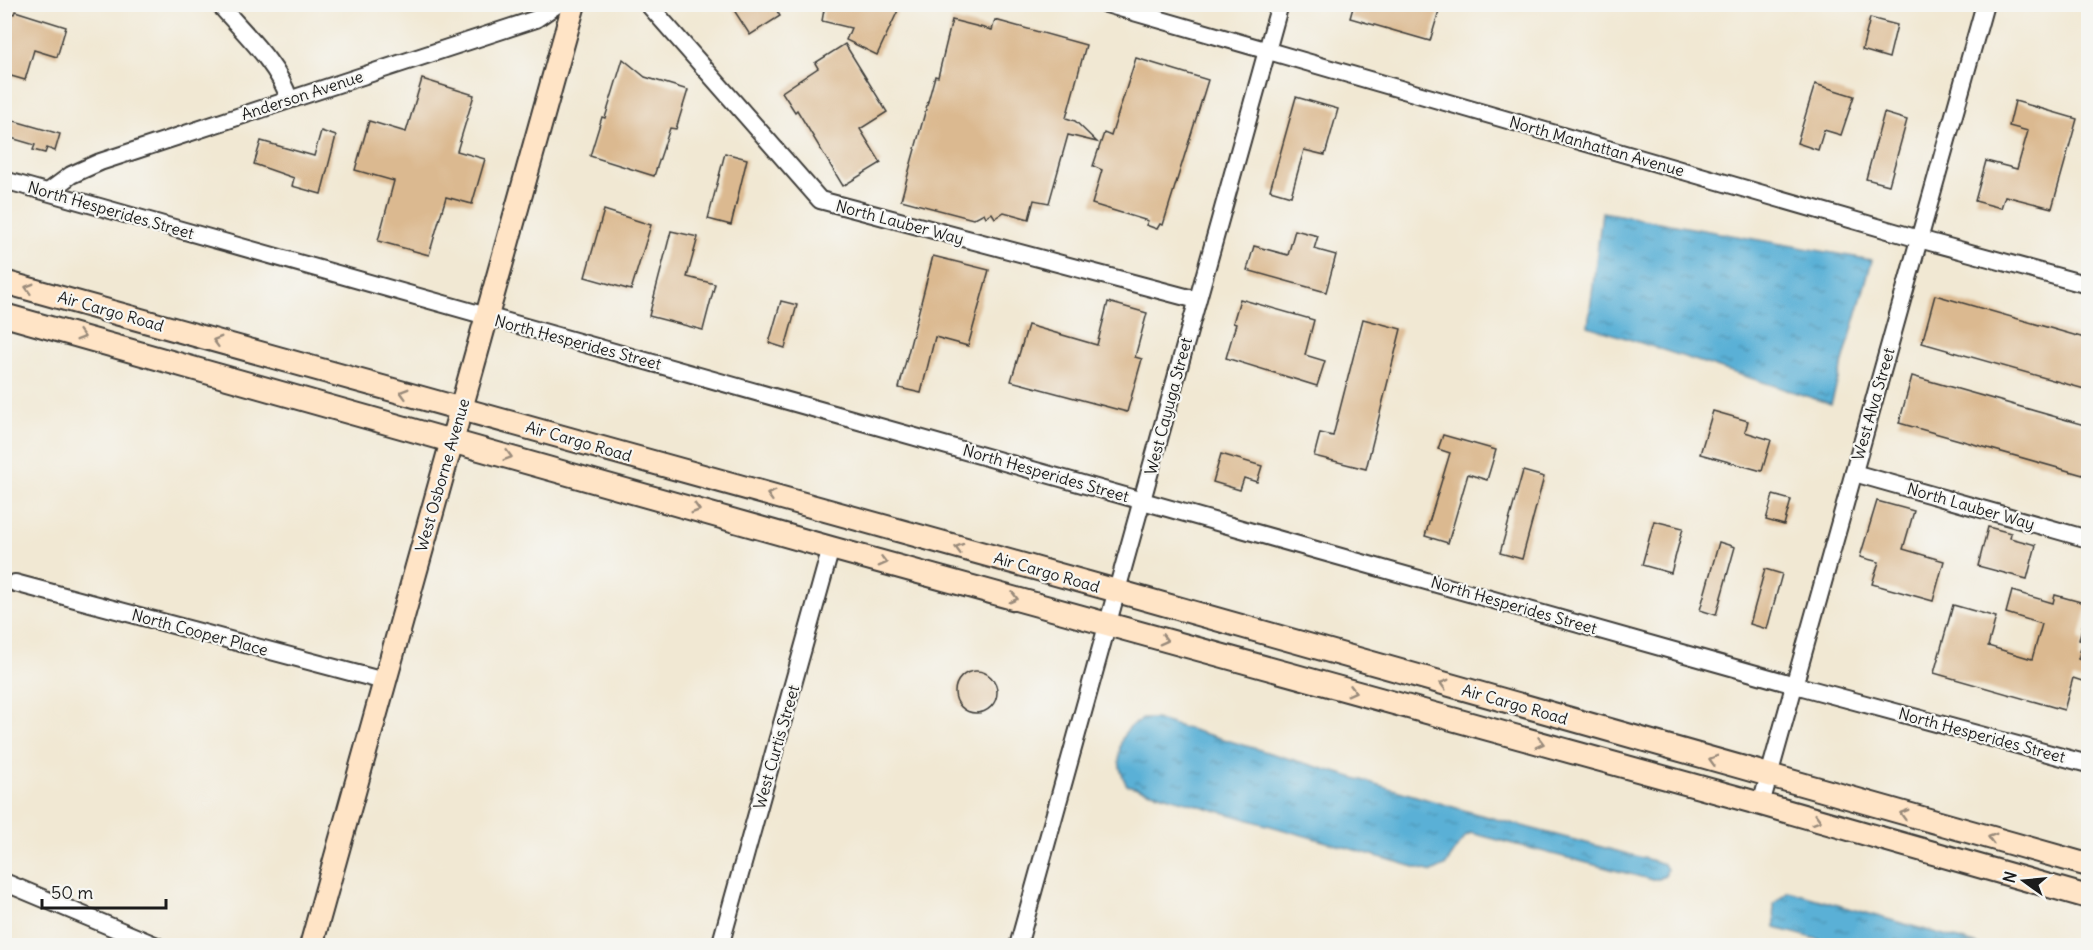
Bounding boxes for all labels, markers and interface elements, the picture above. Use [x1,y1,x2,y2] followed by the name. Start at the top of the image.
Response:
[239,66,365,124] street label: Anderson Avenue
[1507,111,1687,181] street label: North Manhattan Avenue
[26,177,197,243] street label: North Hesperides Street
[834,195,966,249] street label: North Lauber Way
[24,283,34,296] one-way arrow
[56,286,166,336] street label: Air Cargo Road
[492,310,664,374] street label: North Hesperides Street
[76,329,86,342] one-way arrow
[212,335,222,348] one-way arrow
[1140,335,1196,477] street label: West Cayuga Street
[1847,345,1899,463] street label: West Alva Street
[400,388,410,400] one-way arrow
[411,396,473,554] street label: West Osborne Avenue
[524,416,634,466] street label: Air Cargo Road
[961,440,1132,506] street label: North Hesperides Street
[502,449,513,461] one-way arrow
[1905,478,2037,534] street label: North Lauber Way
[767,490,777,502] one-way arrow
[690,502,700,515] one-way arrow
[954,542,964,555] one-way arrow
[992,547,1102,597] street label: Air Cargo Road
[877,555,888,567] one-way arrow
[1429,572,1600,638] street label: North Hesperides Street
[1008,591,1019,603] one-way arrow
[130,604,270,660] street label: North Cooper Place
[1159,632,1169,645] one-way arrow
[1439,679,1450,691] one-way arrow
[1460,679,1570,729] street label: Air Cargo Road
[749,682,803,811] street label: West Curtis Street
[1347,684,1357,697] one-way arrow
[1896,703,2068,767] street label: North Hesperides Street
[1534,736,1545,748] one-way arrow
[1708,755,1719,767] one-way arrow
[1899,808,1909,821] one-way arrow
[1812,813,1822,825] one-way arrow
[1987,833,1998,845] one-way arrow
[1994,851,2054,911] north arrow
[1998,869,2021,885] text: N
[42,872,166,910] scale bar
[51,881,93,904] text: 50 m

